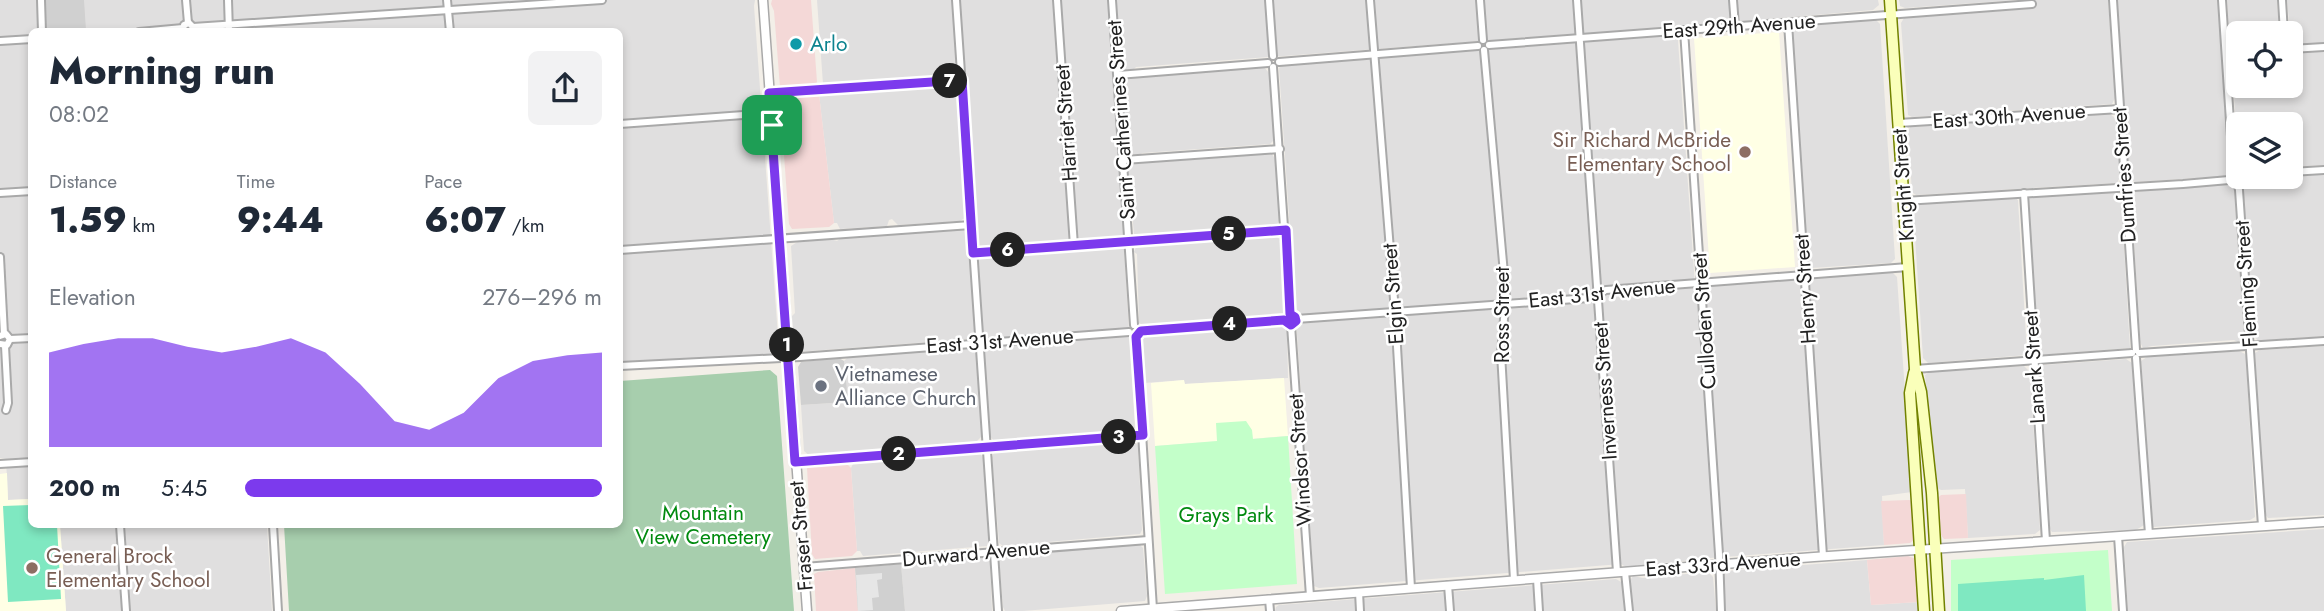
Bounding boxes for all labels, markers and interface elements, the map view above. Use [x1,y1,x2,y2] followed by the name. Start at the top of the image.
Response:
[1661,6,1817,46] street label: East 29th Avenue
[1099,19,1143,221] street label: Saint Catherines Street
[2226,21,2303,189] map controls
[2226,21,2303,98] button: locate
[810,29,847,59] place label: Arlo
[788,36,804,52] marker: Arlo
[49,43,275,98] text: Morning run
[528,51,602,125] button: share
[1047,63,1085,183] street label: Harriet Street
[932,64,968,98] pin: 7
[944,67,955,94] text: 7
[742,95,802,155] pin
[1931,96,2087,136] street label: East 30th Avenue
[49,97,109,131] text: 08:02
[753,106,791,144] icon: arrive
[2104,106,2144,244] street label: Dumfries Street
[2226,112,2303,189] button: layers
[1552,125,1731,179] place label: Sir Richard McBride Elementary School
[1884,128,1922,242] street label: Knight Street
[1737,144,1753,160] marker: Sir Richard McBride Elementary School
[49,168,117,195] text: Distance
[237,168,275,195] text: Time
[424,168,462,195] text: Pace
[49,195,127,245] text: 1.59
[237,195,324,245] text: 9:44
[424,195,506,245] text: 6:07
[127,212,156,239] text: km
[506,212,545,239] text: /km
[1212,216,1246,252] pin: 5
[2227,219,2265,349] street label: Fleming Street
[1222,220,1235,247] text: 5
[990,232,1026,268] pin: 6
[1786,233,1824,345] street label: Henry Street
[1001,236,1014,263] text: 6
[1375,242,1411,346] street label: Elgin Street
[1684,252,1724,390] street label: Culloden Street
[1487,267,1517,363] street label: Ross Street
[1527,270,1677,316] street label: East 31st Avenue
[49,280,136,314] text: Elevation
[482,280,602,314] text: 276–296 m
[1212,306,1248,342] pin: 4
[2015,309,2053,425] street label: Lanark Street
[1223,310,1236,337] text: 4
[925,321,1075,361] street label: East 31st Avenue
[1585,321,1625,461] street label: Inverness Street
[770,328,804,362] pin: 1
[782,331,791,358] text: 1
[835,359,977,413] place label: Vietnamese Alliance Church
[813,378,829,394] marker: Vietnamese Alliance Church
[1280,393,1320,527] street label: Windsor Street
[1102,420,1136,454] pin: 3
[1113,423,1124,450] text: 3
[881,436,916,472] pin: 2
[892,440,905,467] text: 2
[49,471,120,505] text: 200 m
[161,471,207,505] text: 5:45
[781,480,821,592] street label: Fraser Street
[635,498,772,552] park label: Mountain View Cemetery
[1179,500,1274,530] park label: Grays Park
[901,532,1051,574] street label: Durward Avenue
[46,541,210,595] place label: General Brock Elementary School
[1645,544,1802,584] street label: East 33rd Avenue
[24,560,40,576] marker: General Brock Elementary School

